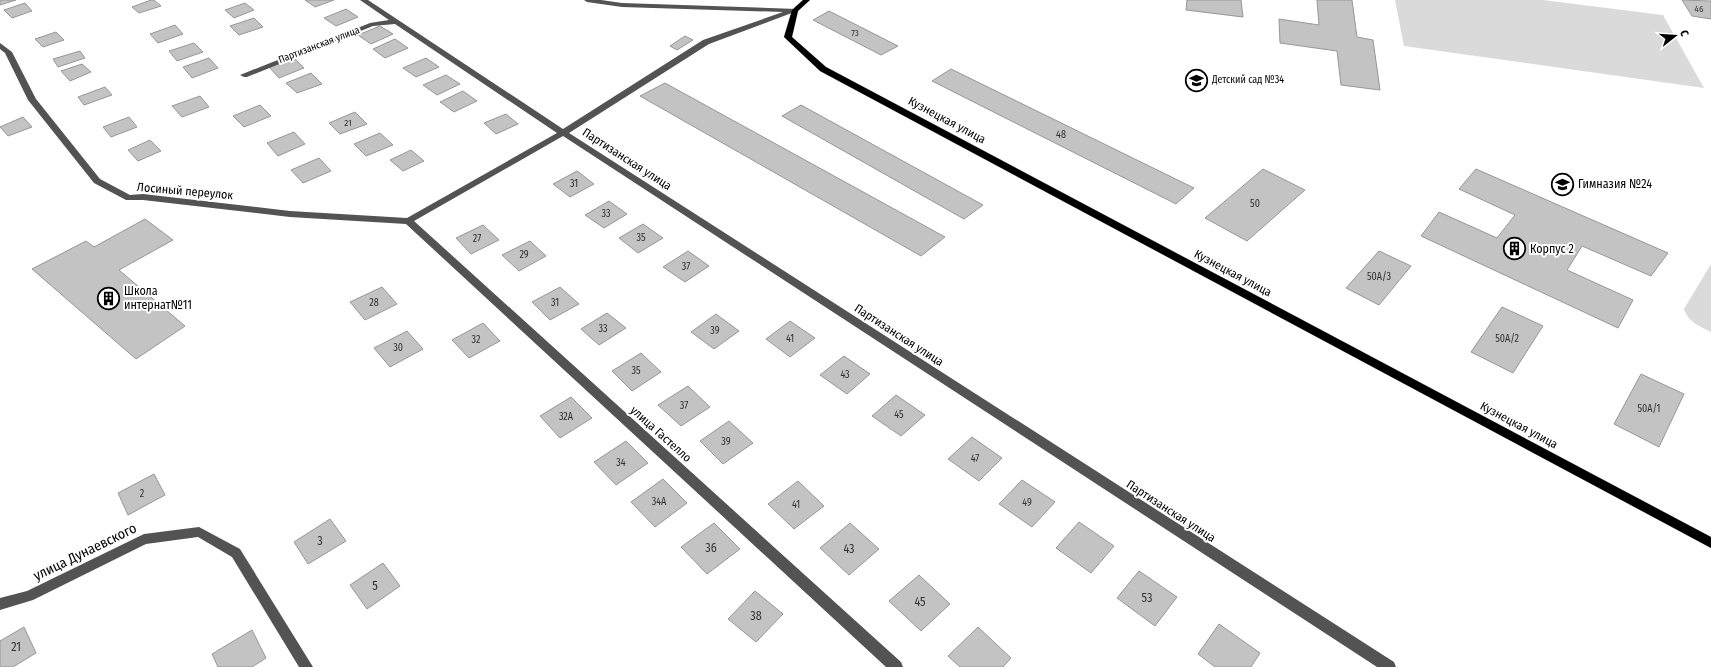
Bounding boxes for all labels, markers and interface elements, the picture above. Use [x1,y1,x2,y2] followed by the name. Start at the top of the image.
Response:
[1695,4,1704,14] house number: 46
[1655,16,1695,56] north arrow
[277,24,361,66] street label: Партизанская улица
[851,28,859,38] house number: 73
[1677,29,1691,38] text: С
[1184,67,1210,93] school or university icon: Детский сад №34
[1211,74,1284,86] place label: Детский сад №34
[906,94,988,146] street label: Кузнецкая улица
[344,118,352,128] house number: 21
[580,125,674,193] street label: Партизанская улица
[1056,129,1066,141] house number: 48
[1549,171,1575,197] school or university icon: Гимназия №24
[1578,177,1652,191] place label: Гимназия №24
[570,178,578,190] house number: 31
[136,180,234,202] street label: Лосиный переулок
[1250,198,1260,210] house number: 50
[601,208,611,220] house number: 33
[636,232,646,244] house number: 35
[473,233,481,245] house number: 27
[1501,236,1527,262] building icon: Корпус 2
[1530,242,1574,256] place label: Корпус 2
[1192,247,1274,299] street label: Кузнецкая улица
[519,249,529,261] house number: 29
[682,261,690,273] house number: 37
[1367,271,1391,283] house number: 50А/3
[124,284,192,312] place label: Школа интернат№11
[96,285,122,311] building icon: Школа интернат№11
[369,297,379,309] house number: 28
[551,297,559,309] house number: 31
[852,301,946,369] street label: Партизанская улица
[598,323,608,335] house number: 33
[710,325,720,337] house number: 39
[786,333,794,345] house number: 41
[1495,333,1519,345] house number: 50А/2
[472,334,481,346] house number: 32
[393,342,403,354] house number: 30
[631,365,641,377] house number: 35
[840,369,850,381] house number: 43
[1478,399,1560,451] street label: Кузнецкая улица
[680,400,688,412] house number: 37
[628,403,694,465] street label: улица Гастелло
[1637,403,1661,415] house number: 50А/1
[894,409,904,421] house number: 45
[559,411,574,423] house number: 32А
[721,436,731,448] house number: 39
[971,453,979,465] house number: 47
[616,457,626,469] house number: 34
[1124,477,1218,545] street label: Партизанская улица
[140,488,145,500] house number: 2
[652,496,667,508] house number: 34А
[1022,497,1032,509] house number: 49
[792,499,800,511] house number: 41
[31,520,139,584] street label: улица Дунаевского
[317,534,323,548] house number: 3
[705,541,717,555] house number: 36
[843,542,855,556] house number: 43
[372,579,378,593] house number: 5
[1142,591,1152,605] house number: 53
[914,595,926,609] house number: 45
[750,609,762,623] house number: 38
[11,640,21,654] house number: 21

